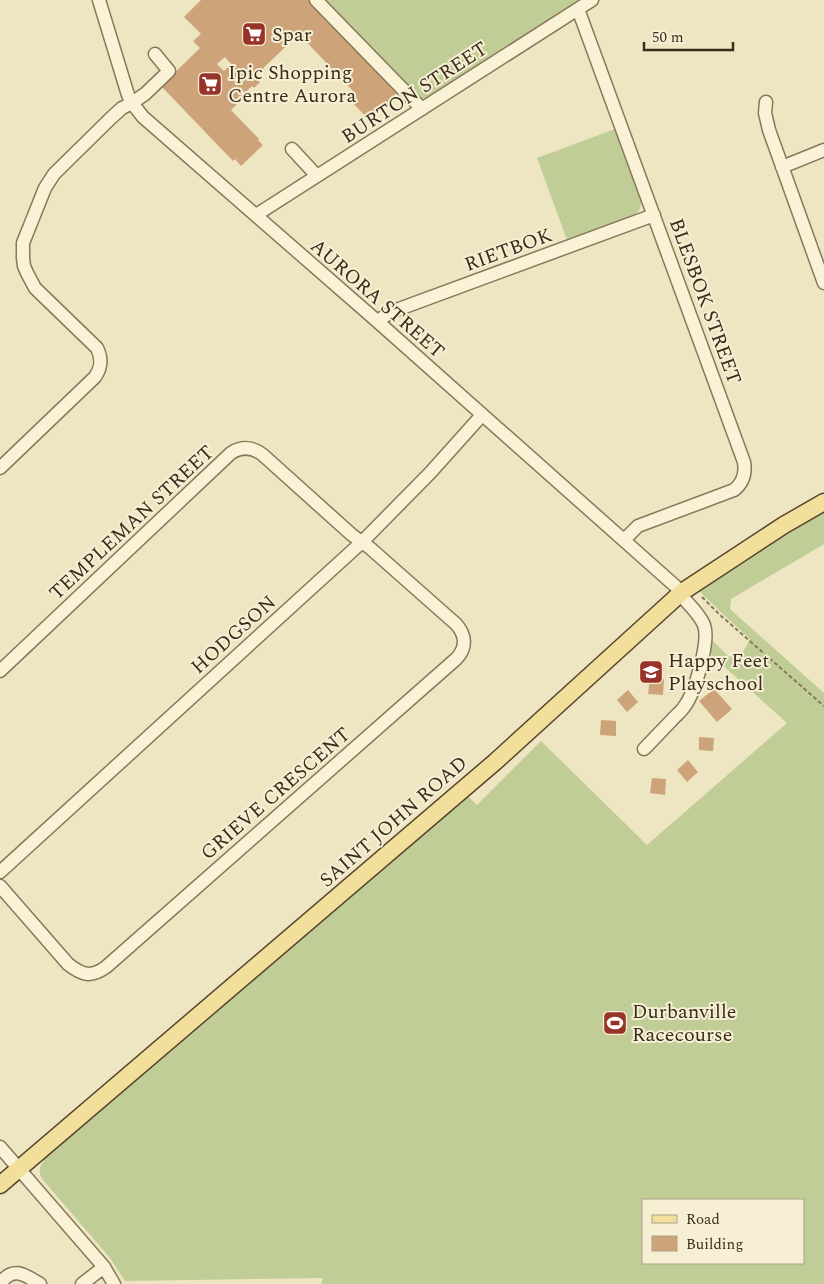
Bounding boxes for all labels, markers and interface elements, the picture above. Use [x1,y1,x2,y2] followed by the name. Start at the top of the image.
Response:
[272,20,312,50] place label: Spar
[644,20,733,52] scale bar
[241,21,267,47] supermarket icon: Spar
[652,26,684,49] text: 50 m
[335,34,494,152] street label: BURTON STREET
[228,58,356,111] place label: Ipic Shopping Centre Aurora
[197,71,223,97] supermarket icon: Ipic Shopping Centre Aurora
[661,214,749,389] street label: BLESBOK STREET
[460,220,557,280] street label: RIETBOK
[303,232,451,366] street label: AURORA STREET
[42,438,221,607] street label: TEMPLEMAN STREET
[184,588,283,681] street label: HODGSON
[668,646,769,699] place label: Happy Feet Playschool
[638,659,664,685] school or university icon: Happy Feet Playschool
[194,720,357,868] street label: GRIEVE CRESCENT
[313,749,474,895] street label: SAINT JOHN ROAD
[632,997,736,1050] place label: Durbanville Racecourse
[602,1010,628,1036] sports icon: Durbanville Racecourse
[642,1199,804,1264] legend
[686,1208,720,1231] text: Road
[686,1233,743,1256] text: Building

